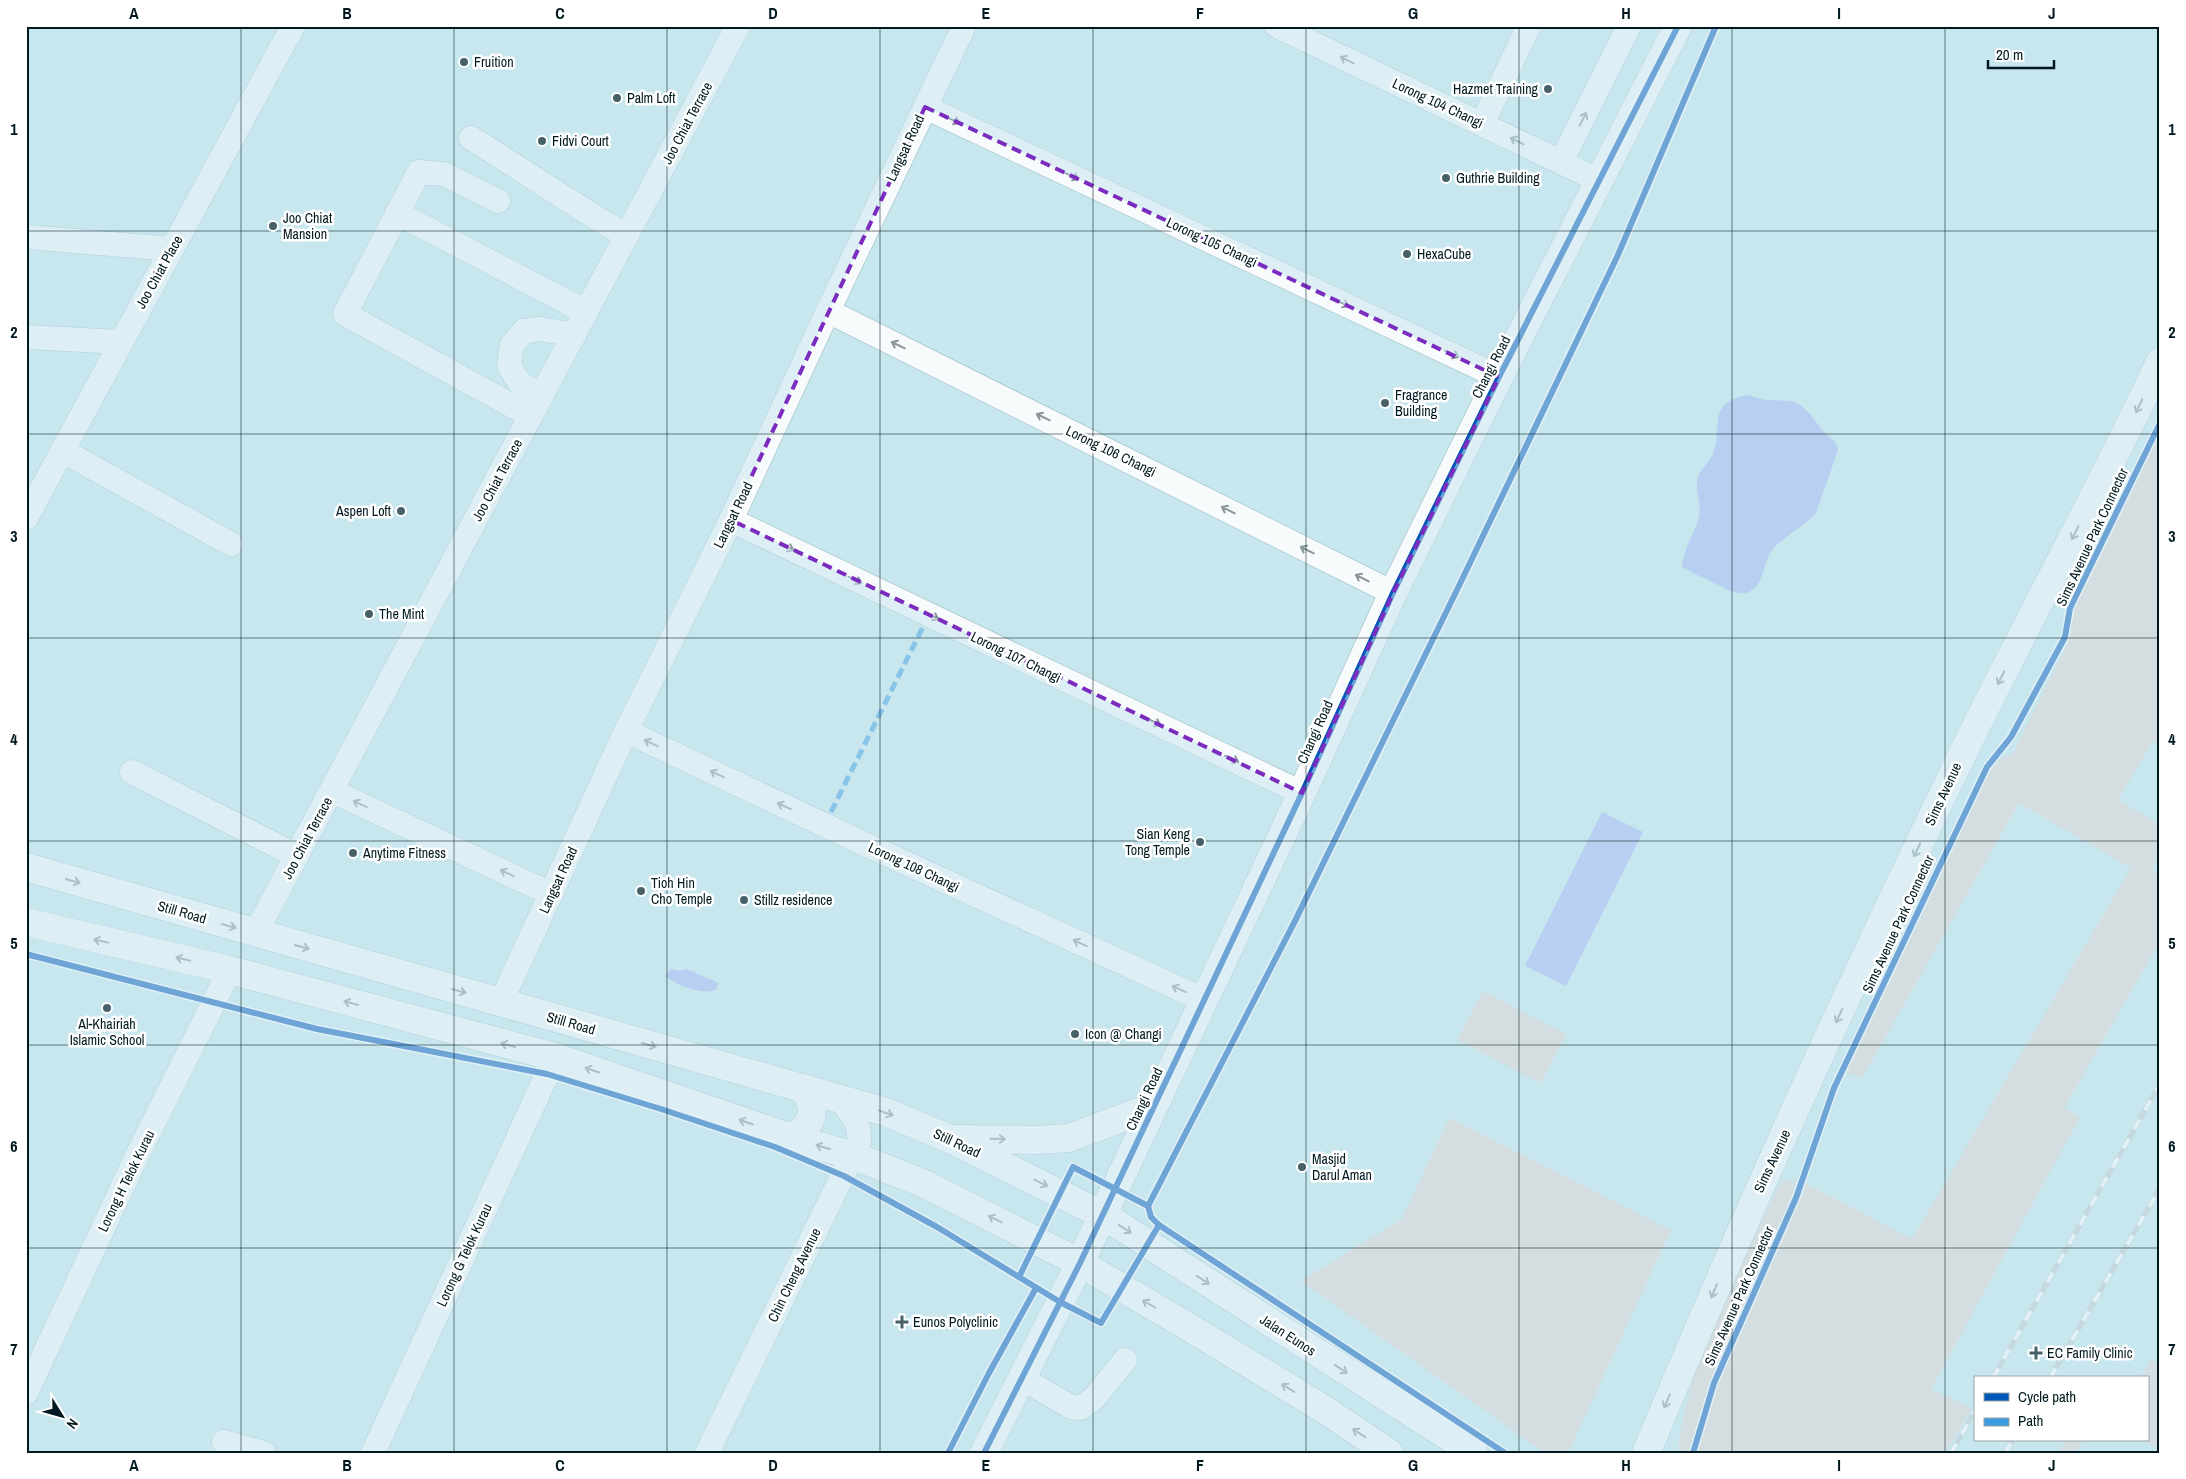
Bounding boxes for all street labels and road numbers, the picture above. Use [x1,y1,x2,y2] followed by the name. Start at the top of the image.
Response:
[1390,74,1486,132] street label: Lorong 104 Changi
[658,79,716,167] street label: Joo Chiat Terrace
[882,112,928,184] street label: Langsat Road
[1164,213,1260,271] street label: Lorong 105 Changi
[131,232,187,312] street label: Joo Chiat Place
[1468,333,1514,401] street label: Changi Road
[1063,421,1159,481] street label: Lorong 106 Changi
[468,436,526,524] street label: Joo Chiat Terrace
[2052,465,2132,609] street label: Sims Avenue Park Connector
[709,479,757,551] street label: Langsat Road
[968,627,1064,687] street label: Lorong 107 Changi
[1293,697,1337,767] street label: Changi Road
[1921,760,1965,828] street label: Sims Avenue
[278,794,336,882] street label: Joo Chiat Terrace
[866,838,962,896] street label: Lorong 108 Changi
[535,844,581,916] street label: Langsat Road
[1858,852,1938,996] street label: Sims Avenue Park Connector
[156,896,208,928] street label: Still Road
[545,1007,597,1039] street label: Still Road
[1122,1065,1166,1133] street label: Changi Road
[931,1124,983,1162] street label: Still Road
[94,1127,158,1235] street label: Lorong H Telok Kurau
[1750,1127,1794,1195] street label: Sims Avenue
[432,1201,496,1309] street label: Lorong G Telok Kurau
[1700,1223,1778,1368] street label: Sims Avenue Park Connector
[763,1225,825,1325] street label: Chin Cheng Avenue
[1257,1310,1320,1360] street label: Jalan Eunos

